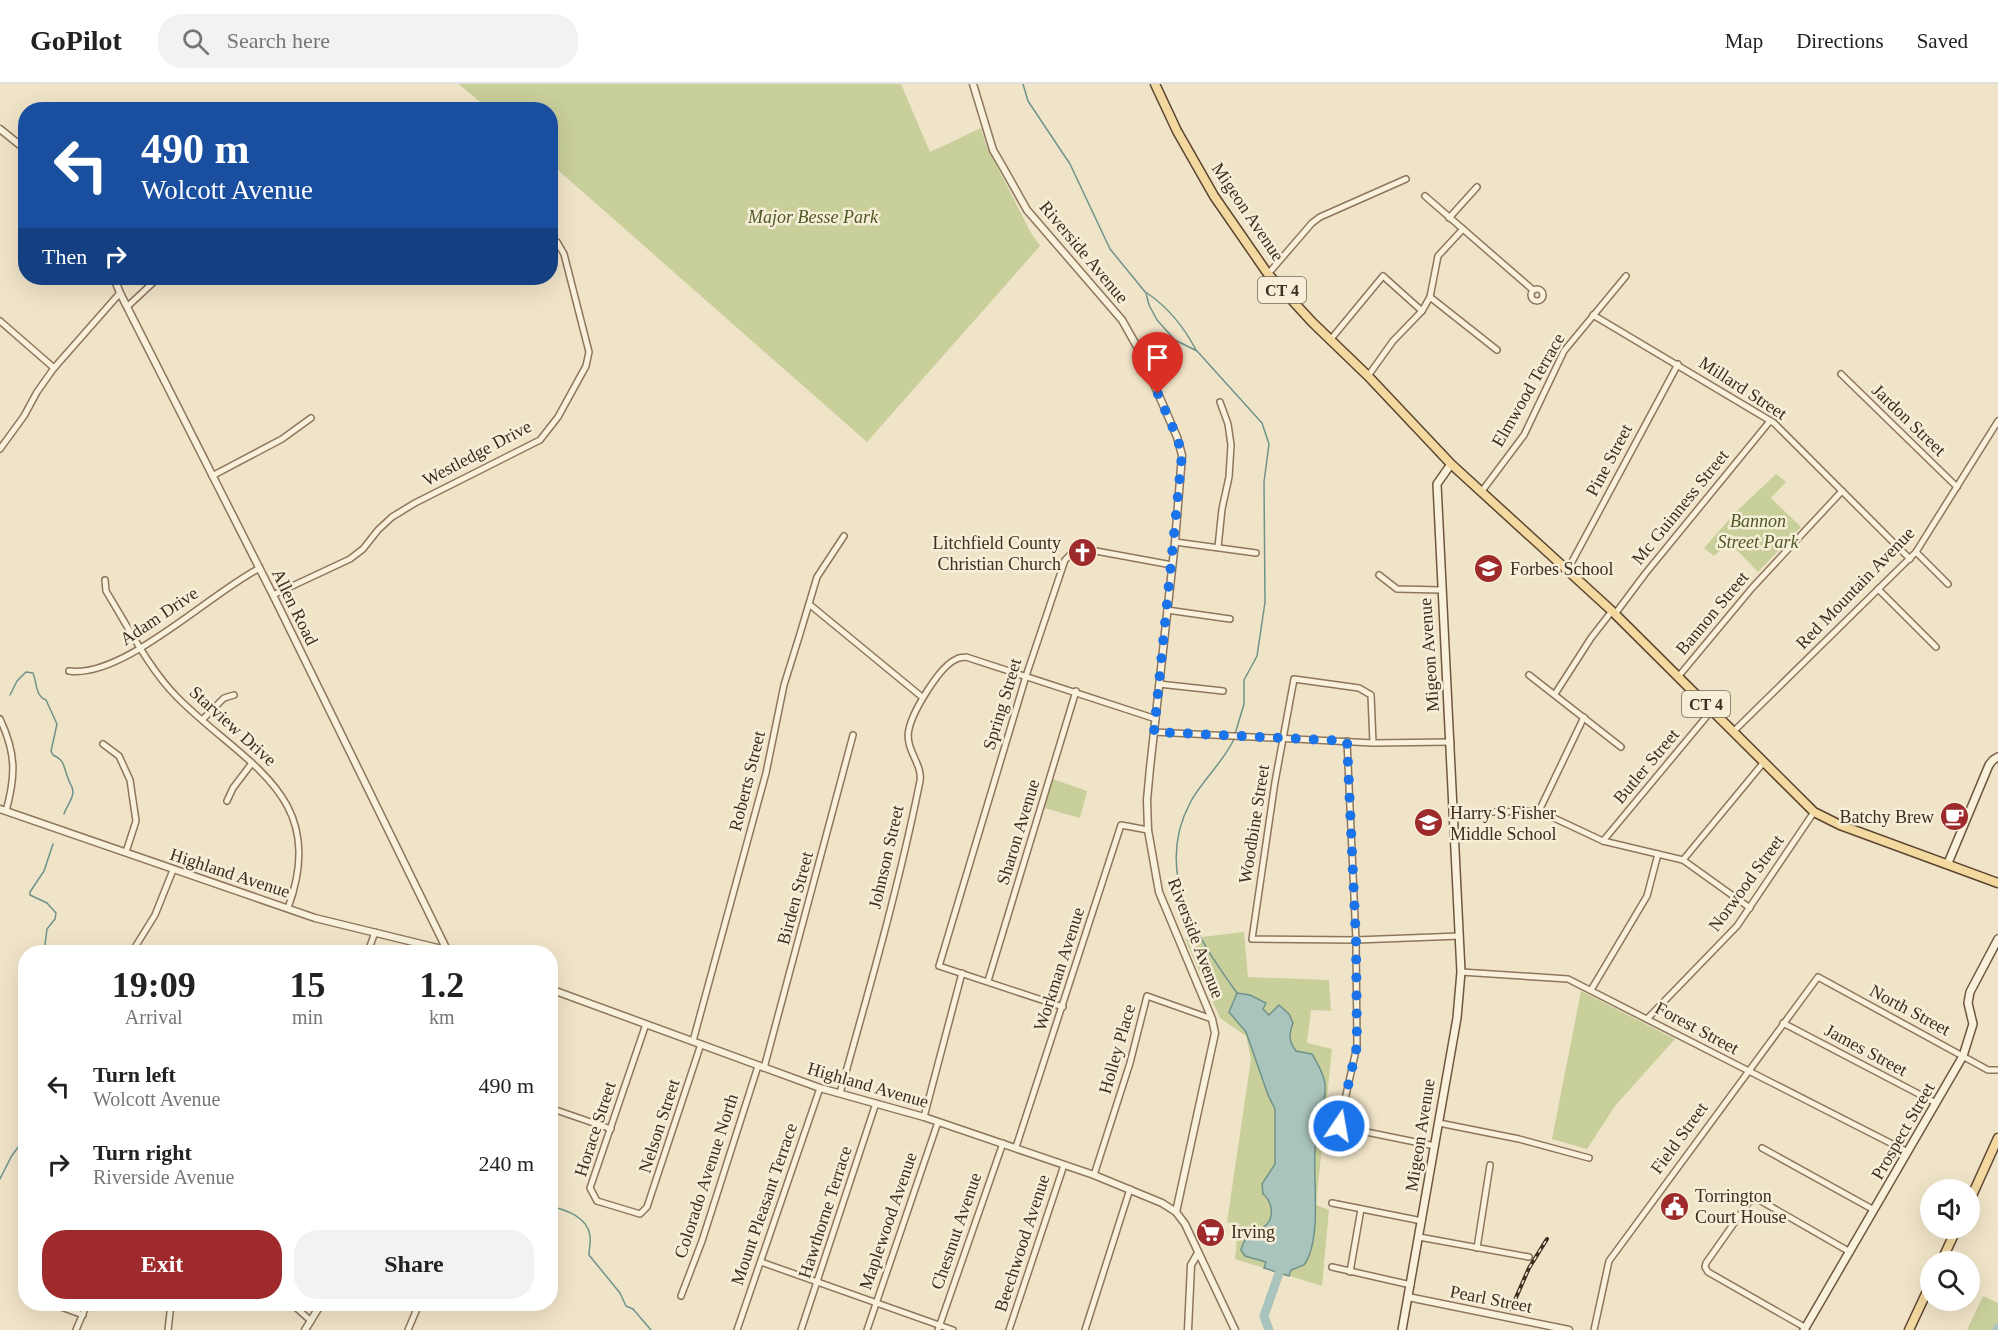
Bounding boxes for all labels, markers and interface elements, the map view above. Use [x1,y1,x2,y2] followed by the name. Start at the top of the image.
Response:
[158,14,578,68] search box
[30,25,122,56] text: GoPilot
[179,25,212,58] icon: search
[227,28,330,53] text: Search here
[1725,29,1763,53] text: Map
[1796,29,1884,53] text: Directions
[1917,29,1968,53] text: Saved
[42,126,120,204] icon: left
[141,126,250,172] text: 490 m
[1208,159,1288,265] street label: Migeon Avenue
[141,175,313,205] text: Wolcott Avenue
[1035,197,1133,307] street label: Riverside Avenue
[747,207,879,227] park label: Major Besse Park
[99,240,132,273] icon: right
[42,244,87,269] text: Then
[1258,277,1306,303] road number: CT 4
[1487,330,1569,450] street label: Elmwood Terrace
[1132,332,1183,394] pin
[1141,341,1174,374] icon: arrive
[1695,352,1791,424] street label: Millard Street
[1868,380,1950,460] street label: Jardon Street
[419,416,535,490] street label: Westledge Drive
[1582,421,1636,499] street label: Pine Street
[1628,446,1732,568] street label: Mc Guinness Street
[1718,511,1799,552] park label: Bannon Street Park
[1792,523,1918,653] street label: Red Mountain Avenue
[933,533,1061,574] place label: Litchfield County Christian Church
[1066,537,1098,569] church icon: Litchfield County Christian Church
[1473,553,1505,585] school or university icon: Forbes School
[1510,559,1614,579] place label: Forbes School
[268,566,322,648] street label: Allen Road
[1671,567,1753,659] street label: Bannon Street
[116,583,202,649] street label: Adam Drive
[1415,597,1443,713] street label: Migeon Avenue
[979,656,1025,752] street label: Spring Street
[186,682,280,770] street label: Starview Drive
[1682,691,1730,717] road number: CT 4
[1609,725,1683,807] street label: Butler Street
[725,729,769,833] street label: Roberts Street
[1235,763,1273,885] street label: Woodbine Street
[992,777,1044,887] street label: Sharon Avenue
[1939,801,1971,833] cafe icon: Batchy Brew
[864,803,908,911] street label: Johnson Street
[1450,803,1557,844] place label: Harry S Fisher Middle School
[1413,807,1445,839] school or university icon: Harry S Fisher Middle School
[1840,807,1934,827] place label: Batchy Brew
[1704,831,1788,935] street label: Norwood Street
[167,844,293,902] street label: Highland Avenue
[773,849,817,947] street label: Birden Street
[1164,875,1228,1001] street label: Riverside Avenue
[1030,905,1088,1033] street label: Workman Avenue
[112,965,196,1005] text: 19:09
[290,965,326,1005] text: 15
[419,965,464,1005] text: 1.2
[1866,980,1954,1040] street label: North Street
[1652,998,1742,1058] street label: Forest Street
[1095,1002,1139,1096] street label: Holley Place
[125,1006,183,1028] text: Arrival
[292,1006,323,1028] text: min
[429,1006,455,1028] text: km
[1821,1020,1911,1080] street label: James Street
[805,1058,931,1112] street label: Highland Avenue
[93,1062,176,1087] text: Turn left
[42,1070,75,1103] icon: left
[478,1073,534,1098] text: 490 m
[634,1077,684,1175] street label: Nelson Street
[1401,1077,1439,1193] street label: Migeon Avenue
[570,1079,620,1179] street label: Horace Street
[1867,1079,1939,1183] street label: Prospect Street
[93,1088,220,1110] text: Wolcott Avenue
[670,1091,742,1261] street label: Colorado Avenue North
[1307,1094,1371,1158] position arrow
[1646,1098,1712,1178] street label: Field Street
[727,1120,801,1288] street label: Mount Pleasant Terrace
[93,1140,192,1165] text: Turn right
[794,1143,856,1281] street label: Hawthorne Terrace
[42,1148,75,1181] icon: right
[855,1150,921,1292] street label: Maplewood Avenue
[478,1151,534,1176] text: 240 m
[93,1166,234,1188] text: Riverside Avenue
[927,1170,985,1292] street label: Chestnut Avenue
[990,1172,1054,1314] street label: Beechwood Avenue
[1920,1179,1980,1311] map controls
[1920,1179,1980,1239] button: sound
[1695,1186,1787,1227] place label: Torrington Court House
[1658,1190,1690,1222] public building icon: Torrington Court House
[1194,1216,1226,1248] supermarket icon: Irving
[1231,1222,1275,1242] place label: Irving
[42,1230,282,1299] button: Exit
[294,1230,534,1299] button: Share
[1920,1251,1980,1311] button: search
[1448,1281,1534,1317] street label: Pearl Street

